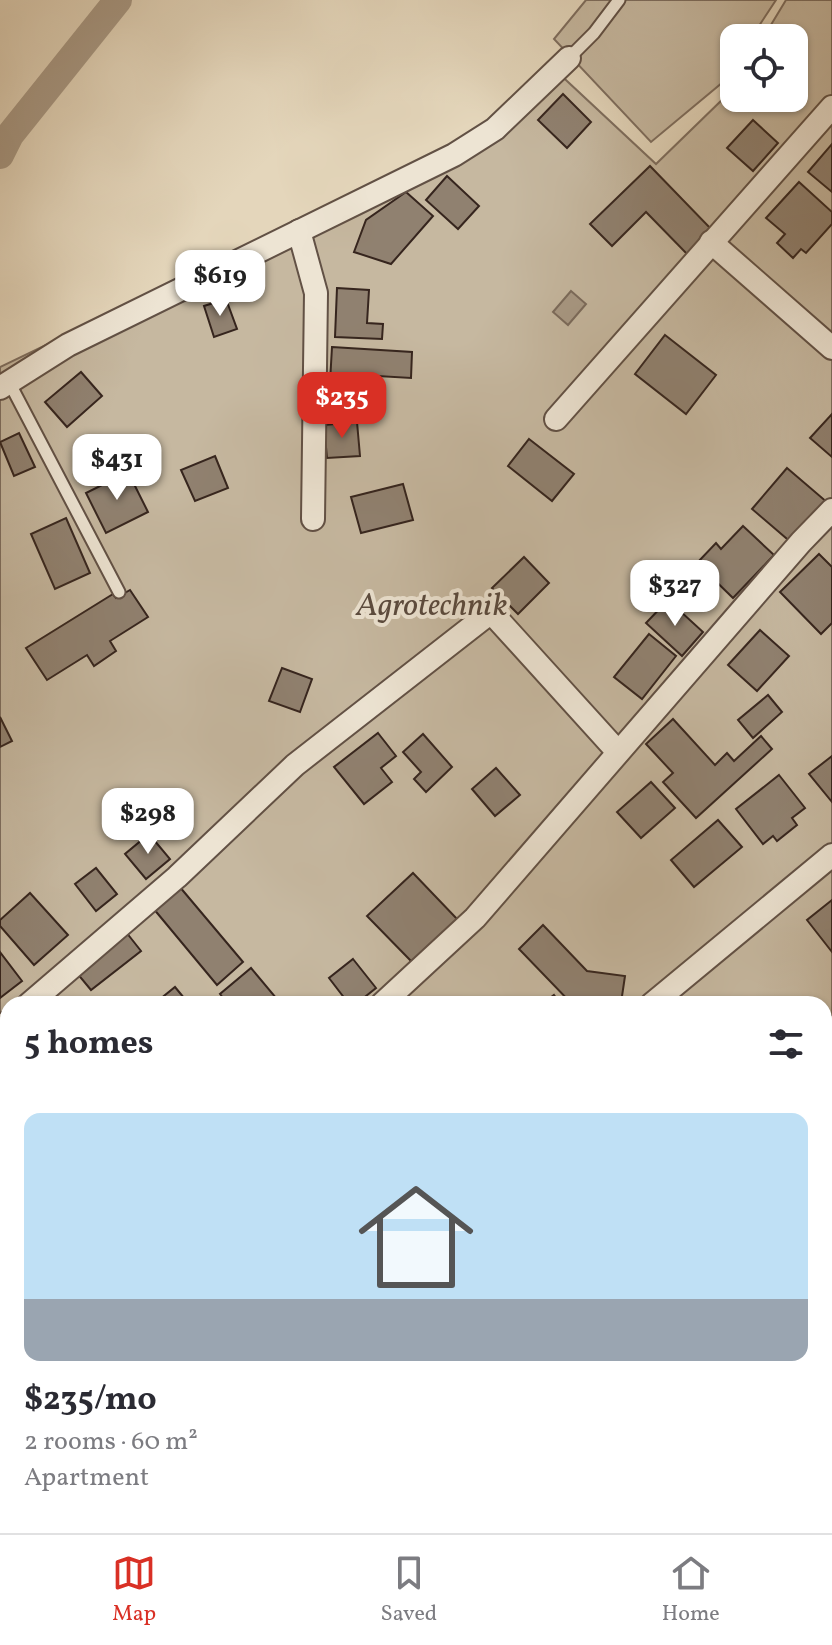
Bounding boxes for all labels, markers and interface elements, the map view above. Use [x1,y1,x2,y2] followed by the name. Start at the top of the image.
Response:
[720,24,808,112] map controls
[720,24,808,112] button: locate
[173,250,267,318] pin: $619
[193,258,247,294] text: $619
[295,372,389,440] pin: $235
[315,380,369,416] text: $235
[70,434,164,502] pin: $431
[90,442,144,478] text: $431
[628,560,722,628] pin: $327
[648,568,702,604] text: $327
[355,585,508,629] park label: Agrotechnik
[101,788,195,856] pin: $298
[120,796,176,832] text: $298
[24,1021,154,1068] text: 5 homes
[764,1022,808,1066] icon: filters
[344,1165,488,1309] icon: home
[24,1377,157,1424] text: $235/mo
[24,1424,198,1460] text: 2 rooms · 60 m²
[24,1460,149,1496] text: Apartment
[112,1551,156,1630] tab: Map
[381,1551,437,1630] tab: Saved
[662,1551,720,1630] tab: Home

